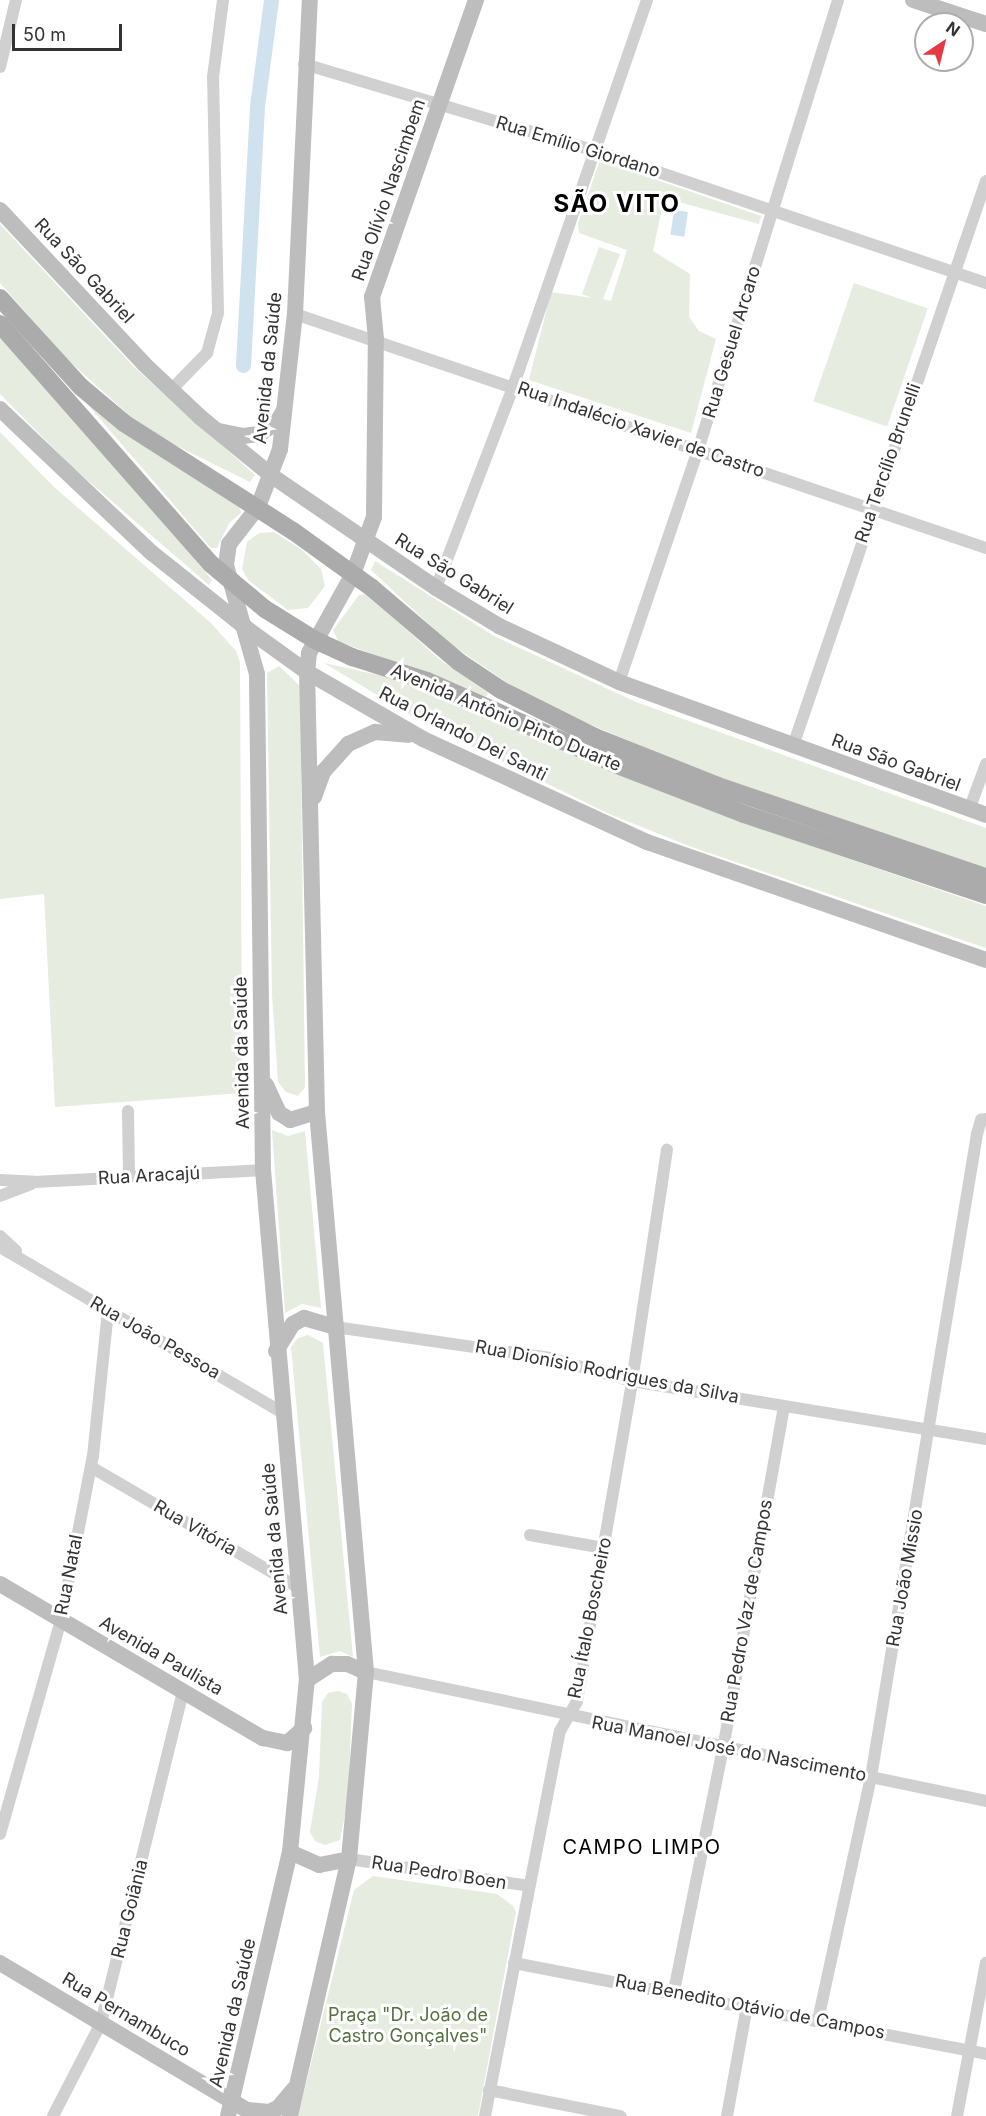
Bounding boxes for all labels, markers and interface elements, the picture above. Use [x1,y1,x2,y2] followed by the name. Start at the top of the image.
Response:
[15,12,124,50] scale bar
[914,12,974,72] north arrow
[942,17,964,41] text: N
[23,24,66,45] text: 50 m
[348,96,430,284] street label: Rua Olívio Nascimbem
[493,112,663,182] street label: Rua Emílio Giordano
[554,190,680,218] district label: SÃO VITO
[30,214,138,328] street label: Rua São Gabriel
[699,263,765,421] street label: Rua Gesuel Arcaro
[249,291,287,445] street label: Avenida da Saúde
[515,378,767,482] street label: Rua Indalécio Xavier de Castro
[851,380,925,546] street label: Rua Tercílio Brunelli
[391,529,517,619] street label: Rua São Gabriel
[388,660,624,776] street label: Avenida Antônio Pinto Duarte
[375,682,551,786] street label: Rua Orlando Dei Santi
[829,730,963,796] street label: Rua São Gabriel
[230,976,254,1130] street label: Avenida da Saúde
[97,1163,201,1189] street label: Rua Aracajú
[86,1292,224,1384] street label: Rua João Pessoa
[473,1336,741,1408] street label: Rua Dionísio Rodrigues da Silva
[258,1462,292,1616] street label: Avenida da Saúde
[150,1496,240,1560] street label: Rua Vitória
[717,1498,777,1724] street label: Rua Pedro Vaz de Campos
[882,1507,928,1649] street label: Rua João Missio
[51,1533,87,1617] street label: Rua Natal
[564,1535,616,1701] street label: Rua Ítalo Boscheiro
[95,1612,227,1700] street label: Avenida Paulista
[590,1712,868,1786] street label: Rua Manoel José do Nascimento
[562,1835,722,1859] district label: CAMPO LIMPO
[370,1852,508,1894] street label: Rua Pedro Boen
[107,1857,153,1961] street label: Rua Goiânia
[205,1936,261,2090] street label: Avenida da Saúde
[58,1968,194,2062] street label: Rua Pernambuco
[613,1970,887,2044] street label: Rua Benedito Otávio de Campos
[328,2005,488,2048] park label: Praça "Dr. João de Castro Gonçalves"

